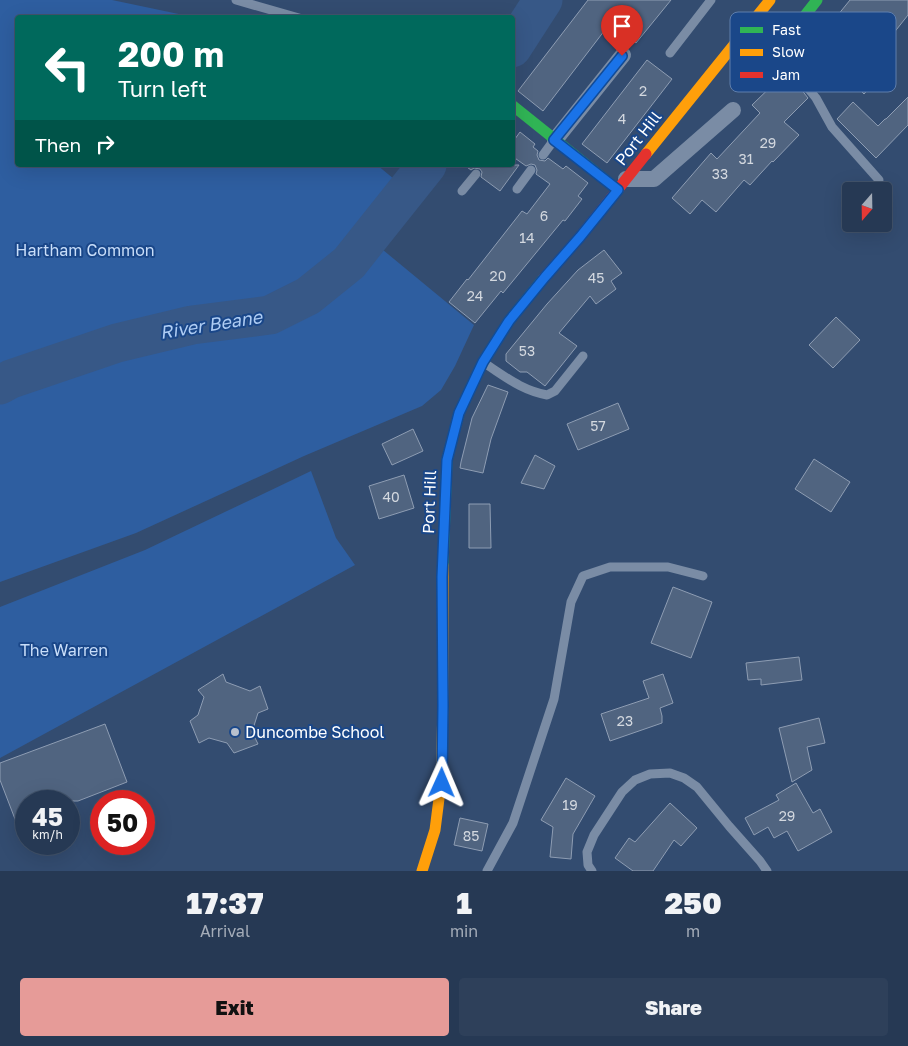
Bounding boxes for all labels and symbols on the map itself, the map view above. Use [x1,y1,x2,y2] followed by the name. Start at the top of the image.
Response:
[601,5,643,56] pin
[730,12,896,92] legend
[772,21,801,38] text: Fast
[772,43,805,60] text: Slow
[772,66,800,83] text: Jam
[639,82,647,99] house number: 2
[611,107,665,169] street label: Port Hill
[618,110,626,127] house number: 4
[760,134,776,151] house number: 29
[739,150,754,167] house number: 31
[712,165,728,182] house number: 33
[842,182,892,232] north arrow
[540,207,548,224] house number: 6
[519,229,535,246] house number: 14
[15,240,155,260] park label: Hartham Common
[490,267,506,284] house number: 20
[588,269,604,286] house number: 45
[467,287,483,304] house number: 24
[158,305,265,343] water label: River Beane
[519,342,535,359] house number: 53
[590,417,606,434] house number: 57
[418,470,440,534] street label: Port Hill
[382,488,400,505] house number: 40
[20,640,108,660] park label: The Warren
[617,712,633,729] house number: 23
[245,722,384,742] place label: Duncombe School
[229,726,241,738] marker: Duncombe School
[415,756,467,808] position arrow
[90,790,155,855] speed limit sign: 50
[562,796,578,813] house number: 19
[779,807,795,824] house number: 29
[463,827,479,844] house number: 85

